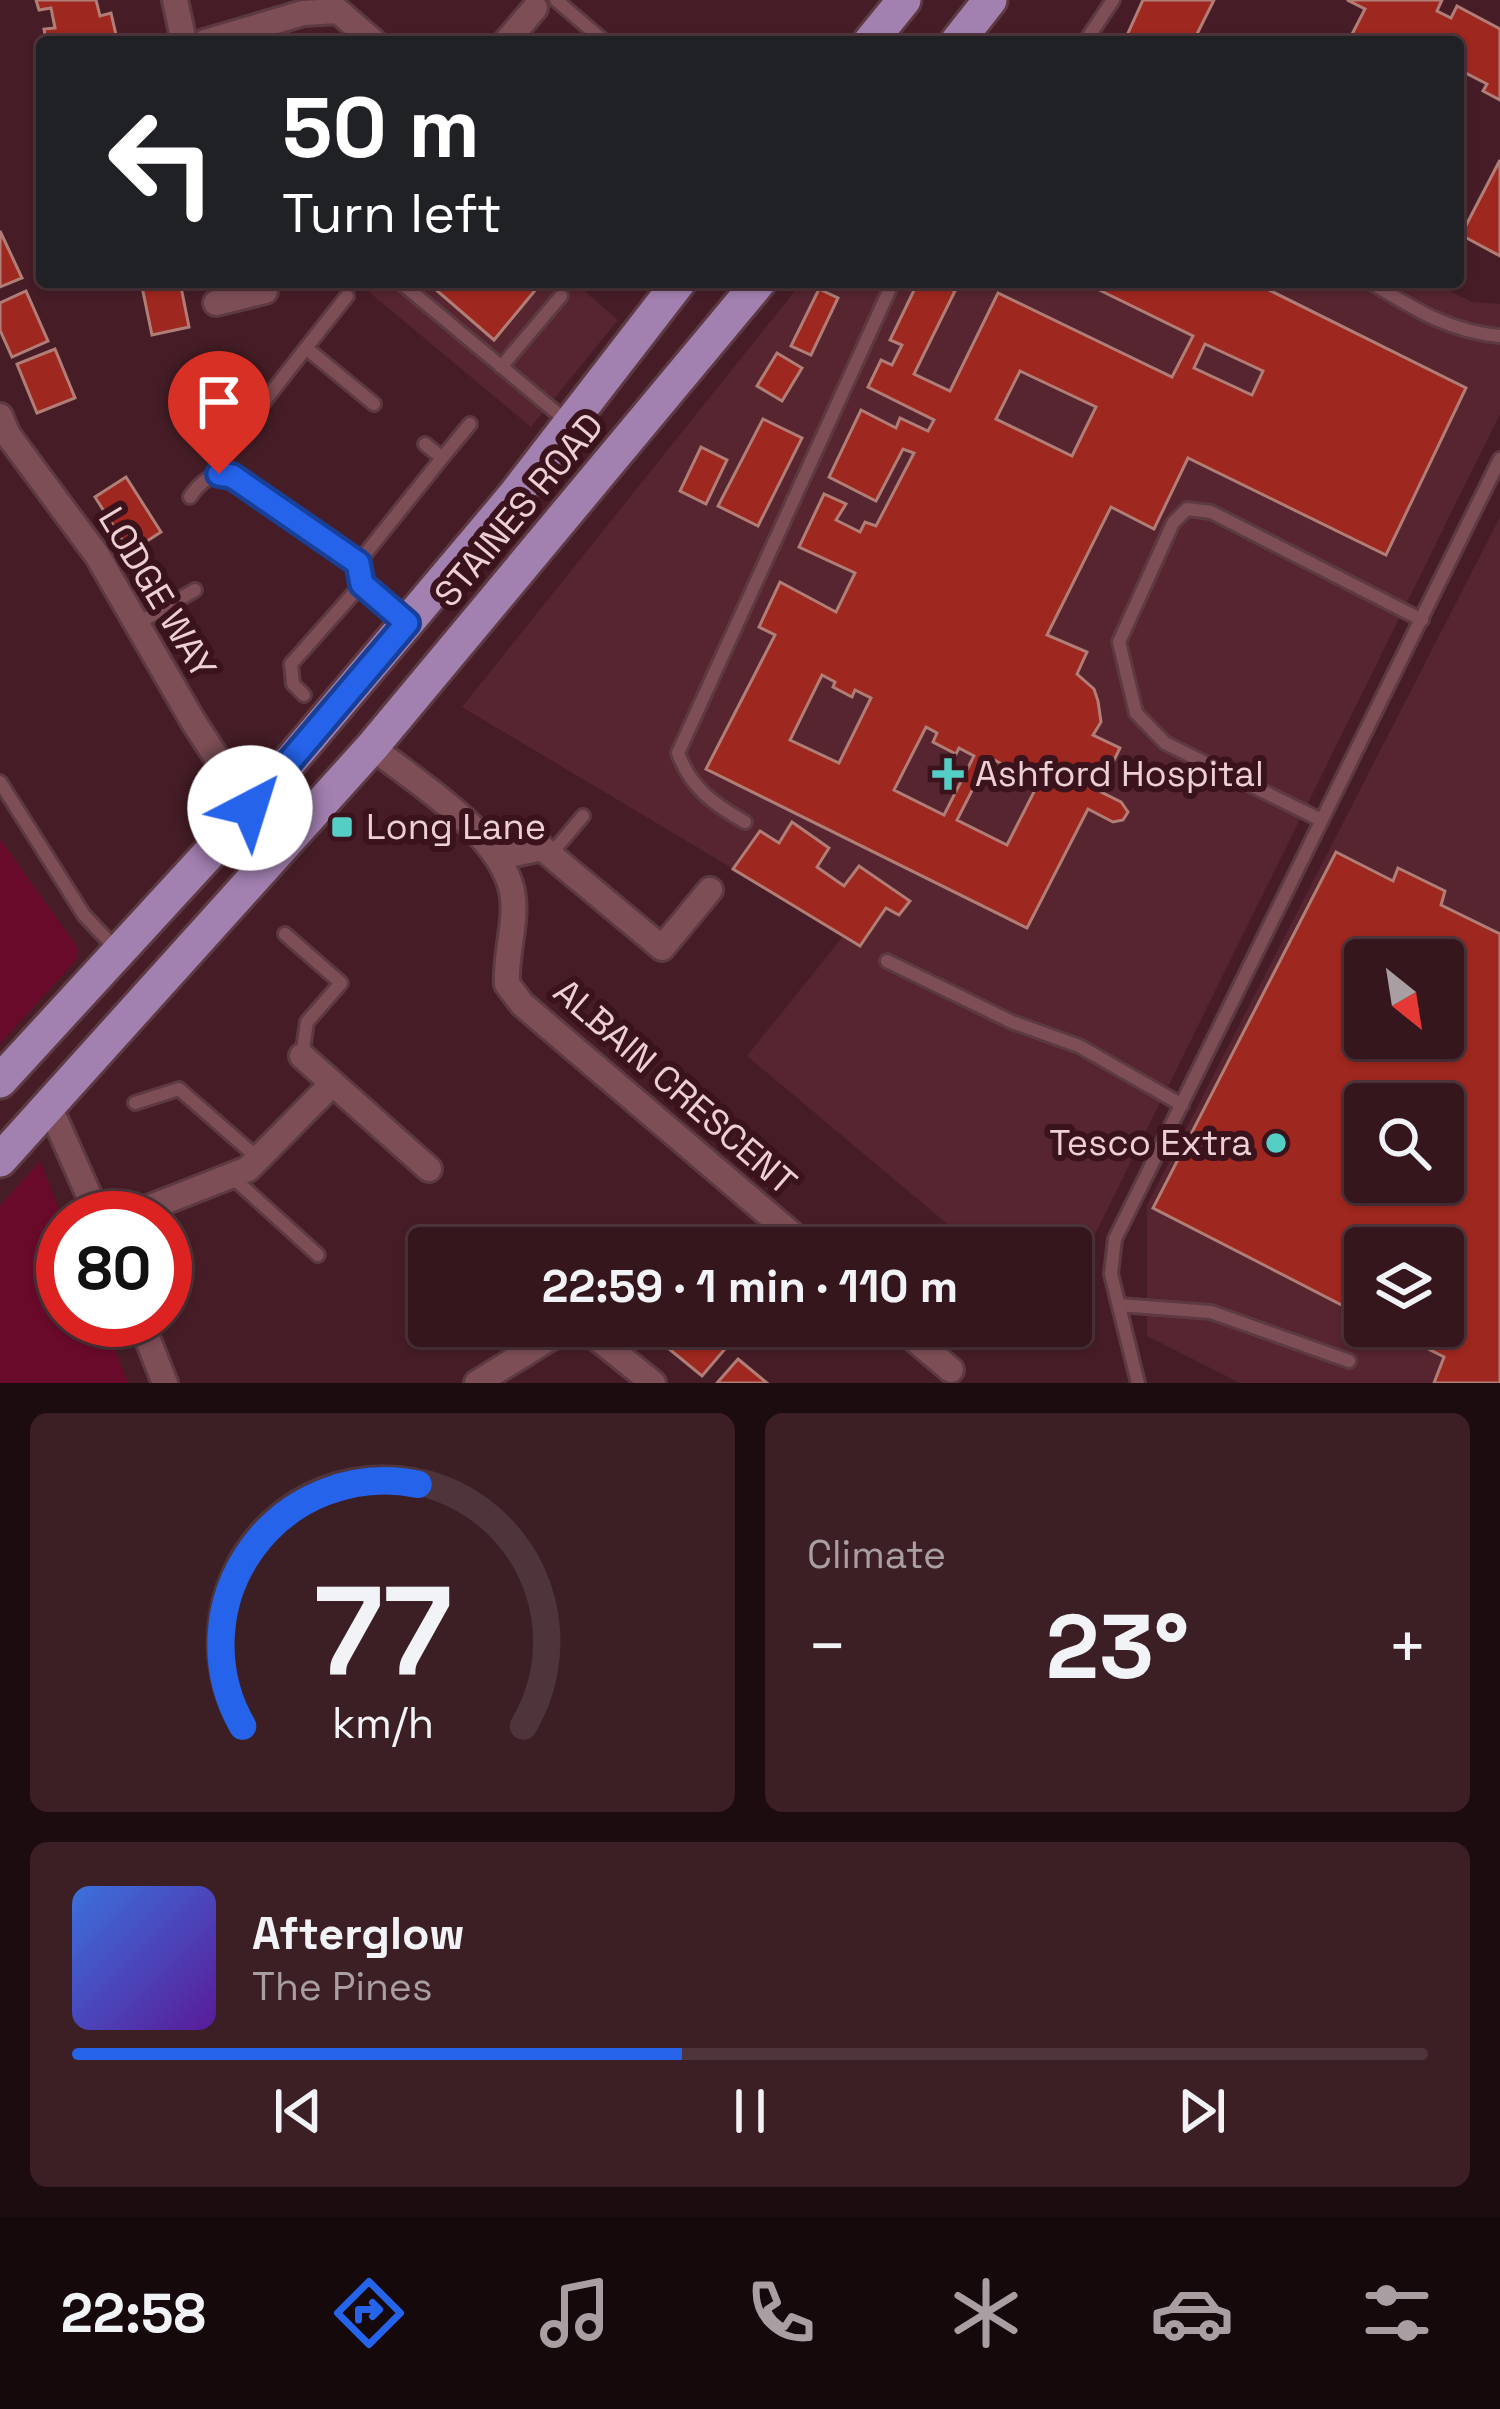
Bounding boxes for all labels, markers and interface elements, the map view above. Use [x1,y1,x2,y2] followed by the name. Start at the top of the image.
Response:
[282,74,480,182] text: 50 m
[84,84,240,240] icon: left
[282,179,502,248] text: Turn left
[168,351,270,474] pin
[186,369,252,435] icon: arrive
[424,404,614,616] street label: STAINES ROAD
[88,499,226,687] street label: LODGE WAY
[187,745,313,871] position arrow
[975,751,1264,797] place label: Ashford Hospital
[932,758,964,790] marker: Ashford Hospital
[366,804,546,850] place label: Long Lane
[329,814,355,840] marker: Long Lane
[1344,939,1464,1059] north arrow
[1344,939,1464,1347] map controls
[544,969,806,1205] street label: ALBAIN CRESCENT
[1344,1083,1464,1203] button: search
[1049,1120,1252,1166] place label: Tesco Extra
[1263,1130,1289,1156] marker: Tesco Extra
[36,1191,192,1347] speed limit sign: 80
[1344,1227,1464,1347] button: layers
[542,1258,958,1315] text: 22:59 · 1 min · 110 m
[807,1530,946,1579] text: Climate
[313,1552,452,1711] text: 77
[1046,1589,1189,1704] text: 23°
[807,1604,848,1688] text: −
[1387,1604,1428,1688] text: +
[331,1695,434,1750] text: km/h
[252,1905,465,1962] text: Afterglow
[252,1962,433,2011] text: The Pines
[265,2078,331,2144] icon: previous
[717,2078,783,2144] icon: pause
[1169,2078,1235,2144] icon: next
[327,2271,411,2355] icon: directions
[533,2271,617,2355] icon: music
[739,2271,823,2355] icon: phone
[944,2271,1028,2355] icon: climate
[1150,2271,1234,2355] icon: car
[1355,2271,1439,2355] icon: filters
[61,2279,206,2348] text: 22:58

